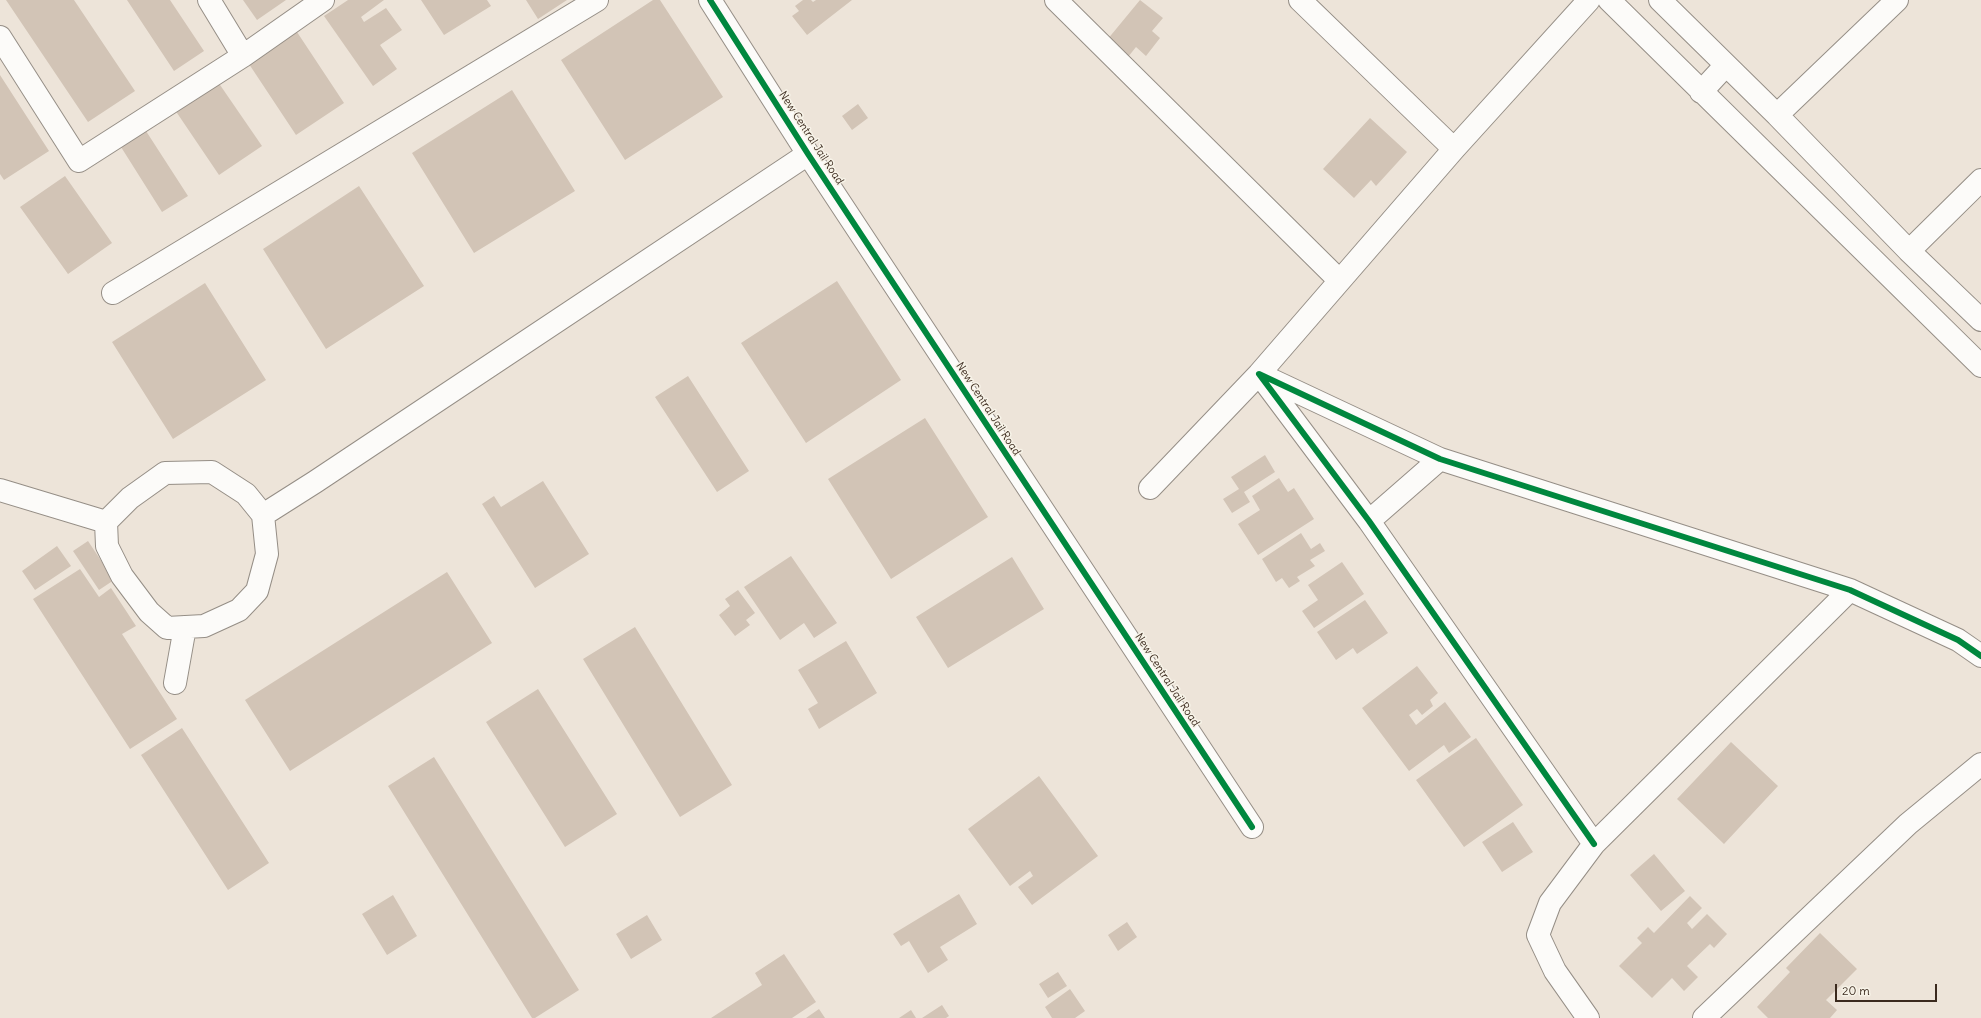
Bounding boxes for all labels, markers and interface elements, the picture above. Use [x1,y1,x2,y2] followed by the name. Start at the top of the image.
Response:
[776,89,846,187] street label: New Central Jail Road
[953,360,1023,458] street label: New Central Jail Road
[1132,631,1202,729] street label: New Central Jail Road
[1837,976,1939,1002] scale bar
[1842,983,1870,998] text: 20 m

